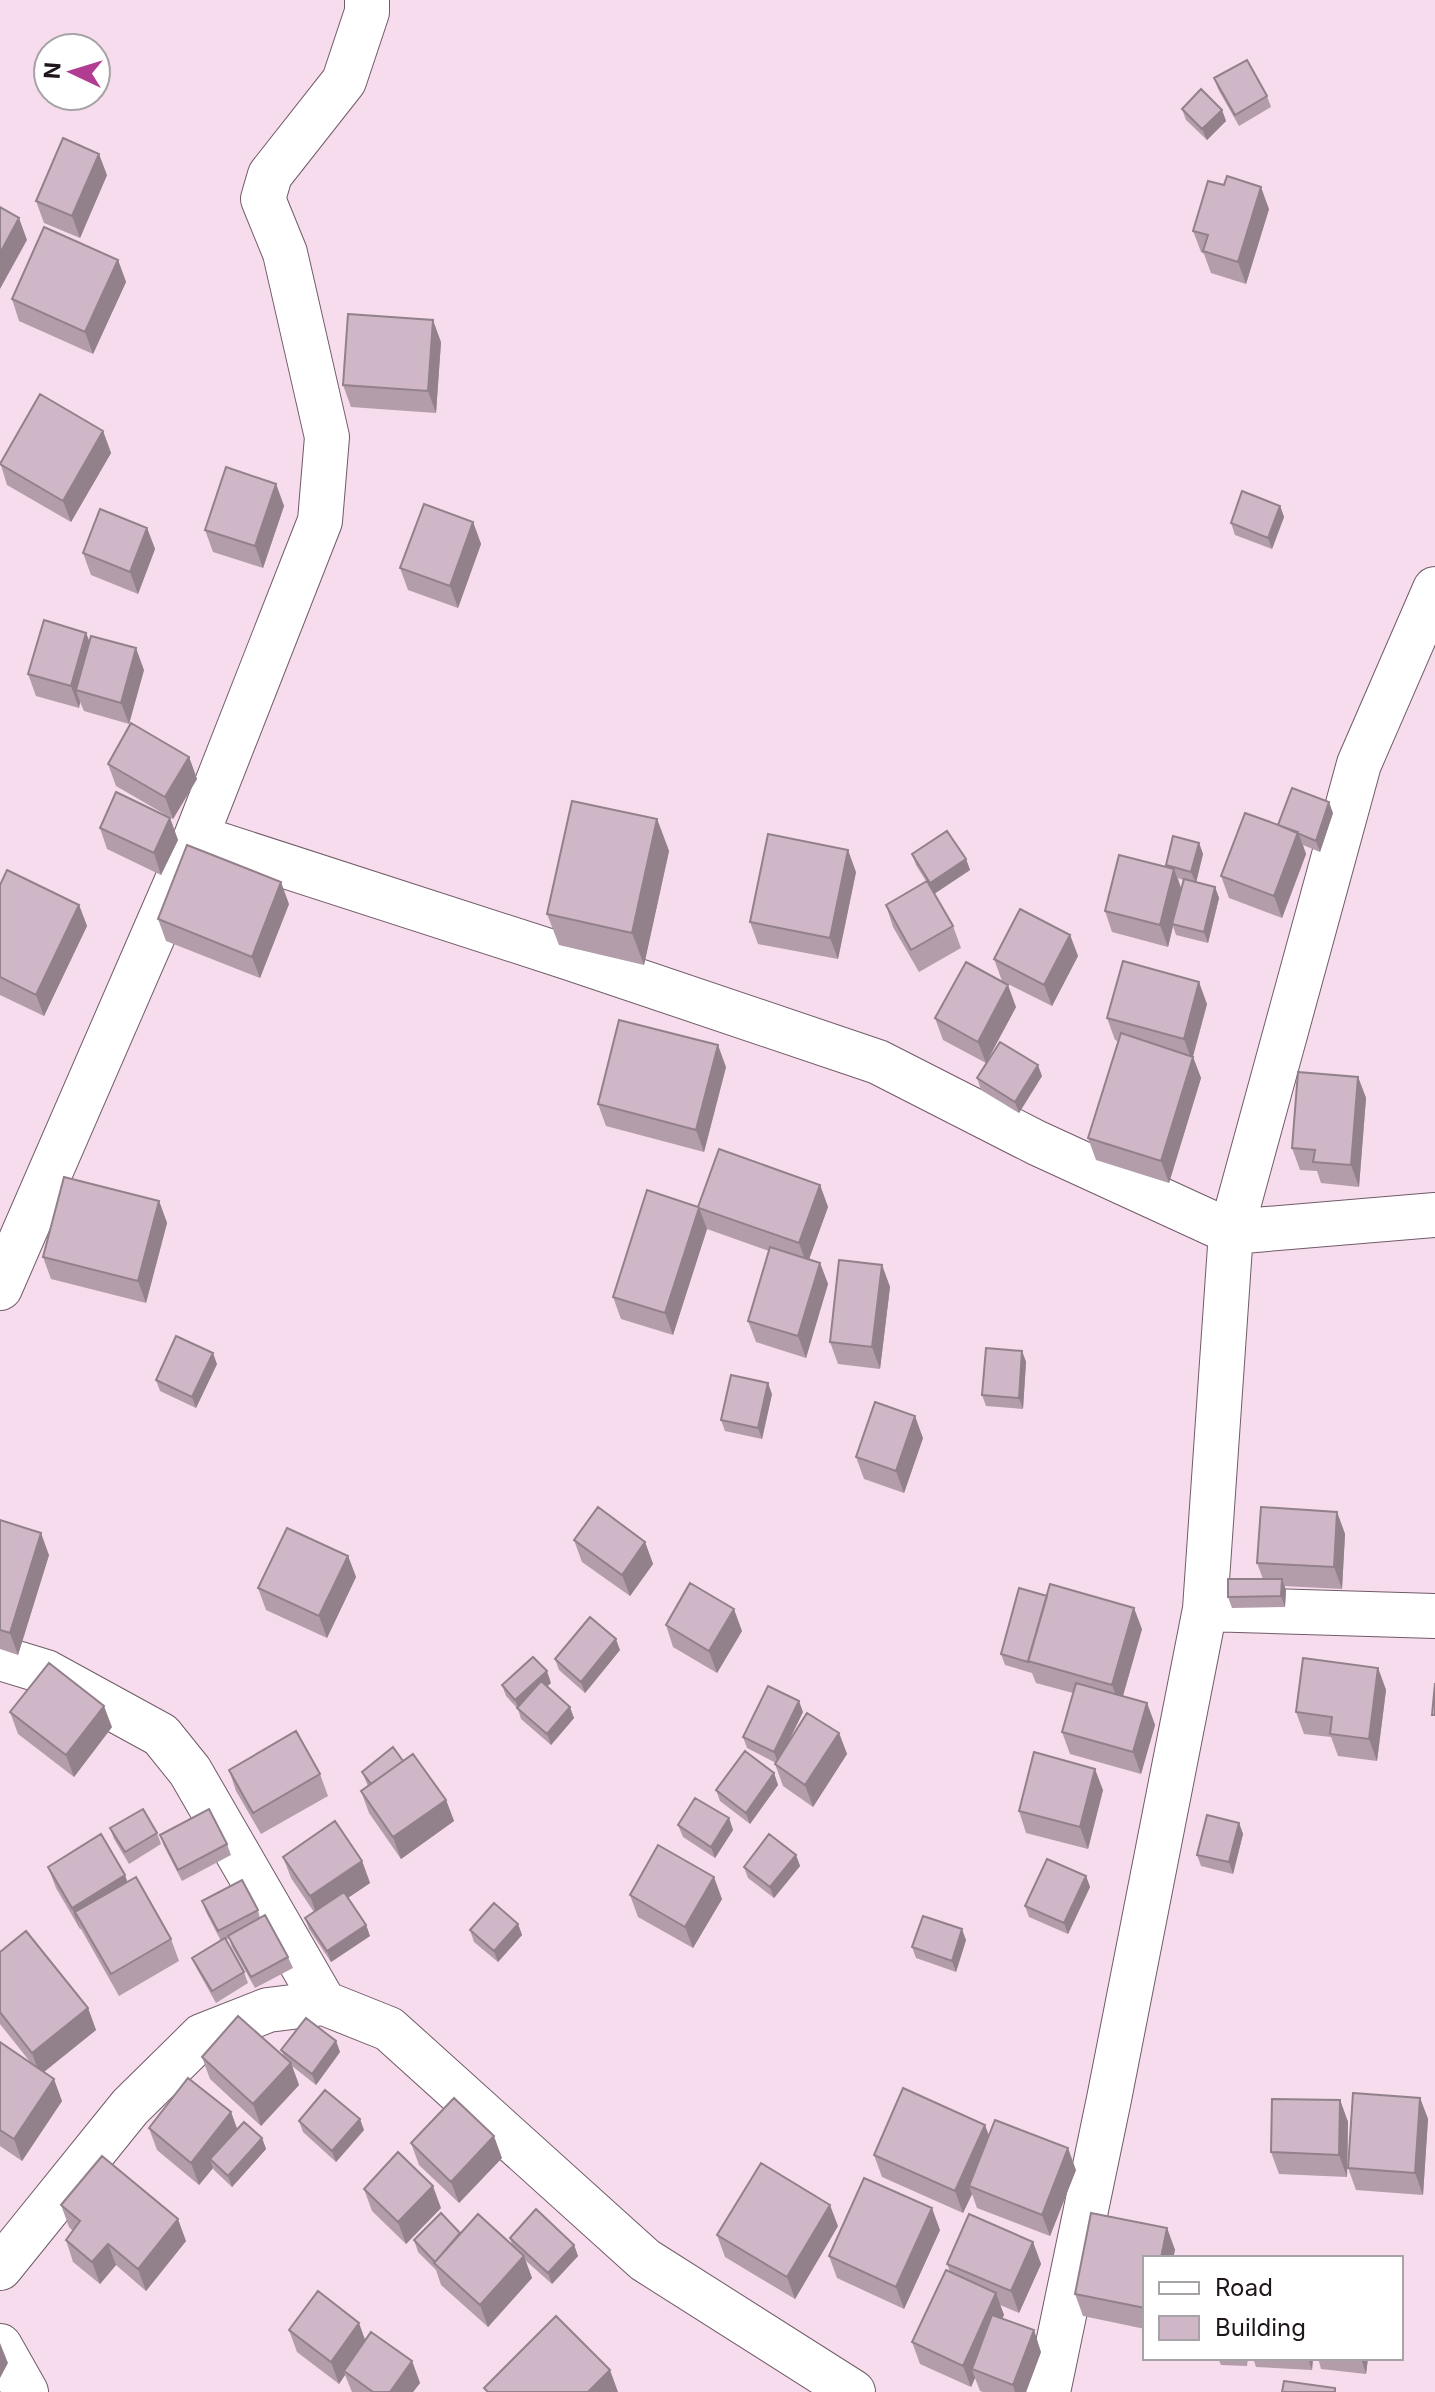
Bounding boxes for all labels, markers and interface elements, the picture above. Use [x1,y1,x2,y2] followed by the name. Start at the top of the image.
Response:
[32,32,112,112] north arrow
[38,61,66,80] text: N
[1143,2256,1403,2360] legend
[1215,2273,1273,2302] text: Road
[1215,2313,1306,2342] text: Building

